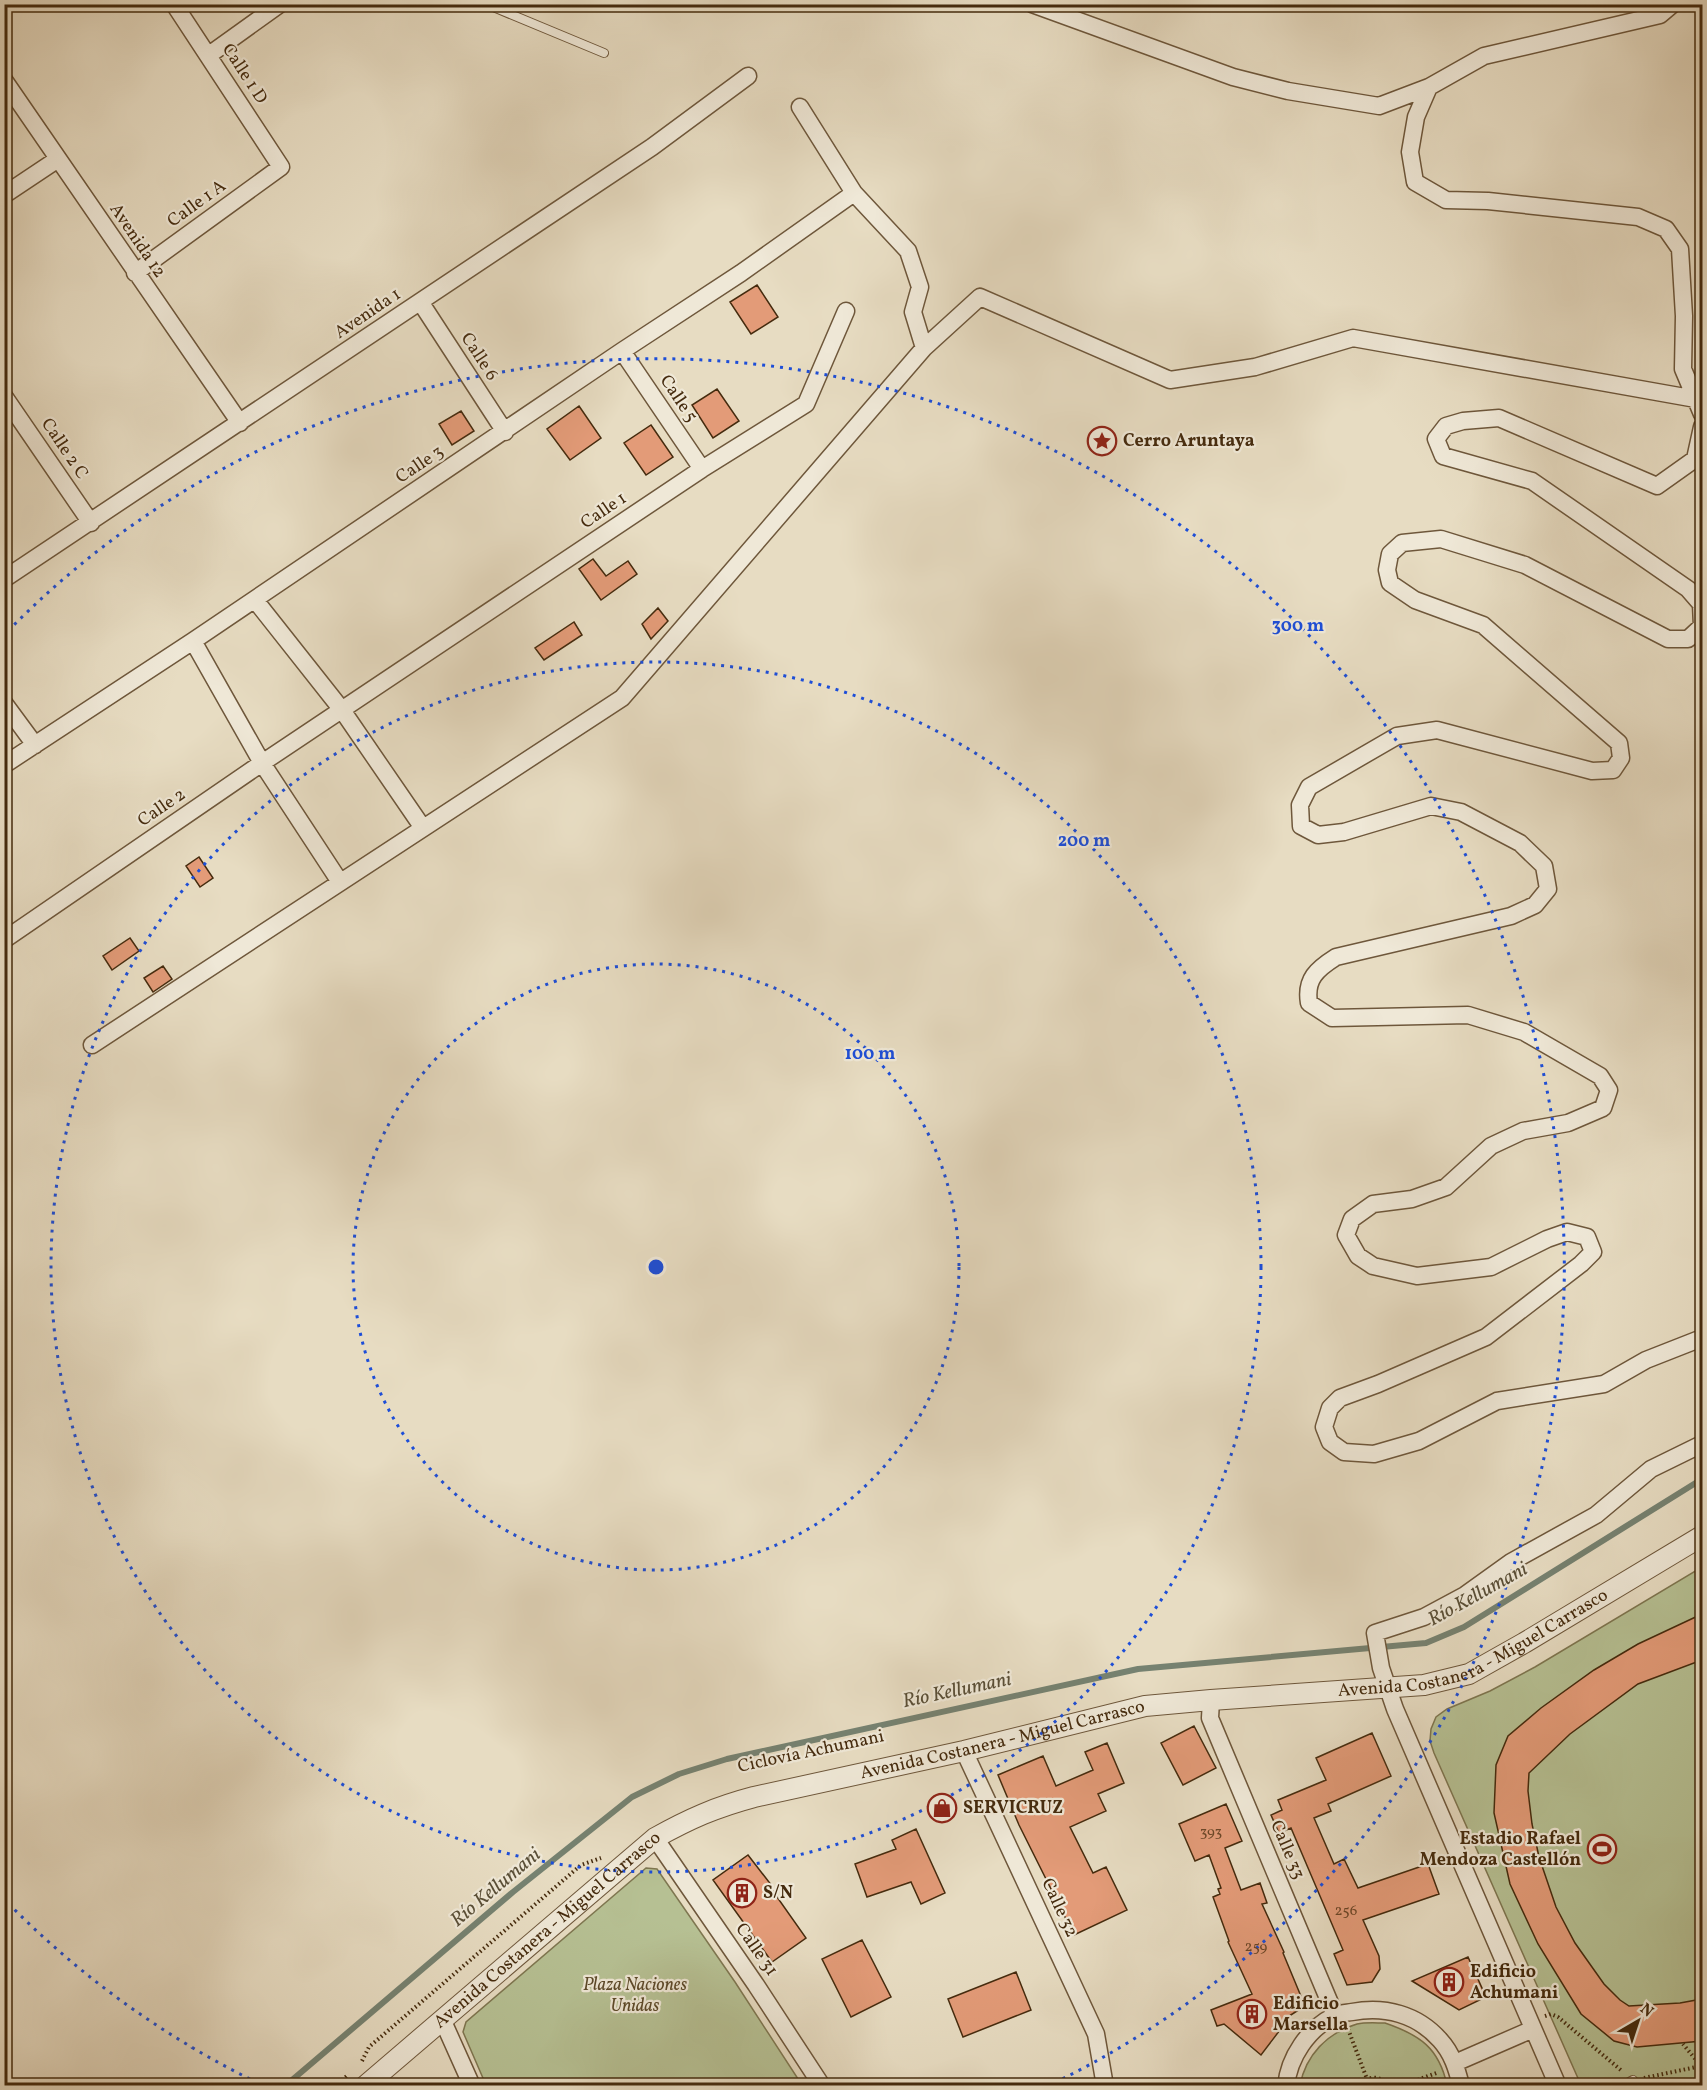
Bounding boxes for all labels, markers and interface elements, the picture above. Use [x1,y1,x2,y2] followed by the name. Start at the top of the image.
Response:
[215,39,273,109] street label: Calle 1 D
[163,174,232,234] street label: Calle 1 A
[103,199,171,283] street label: Avenida 12
[330,283,406,345] street label: Avenida 1
[454,328,504,386] street label: Calle 6
[653,370,703,428] street label: Calle 5
[34,414,94,484] street label: Calle 2 C
[1086,425,1118,457] place icon: Cerro Aruntaya
[1123,429,1255,454] place label: Cerro Aruntaya
[391,440,449,490] street label: Calle 3
[576,486,632,536] street label: Calle 1
[1272,614,1324,639] text: 300 m
[133,783,191,833] street label: Calle 2
[1058,829,1110,854] text: 200 m
[845,1042,895,1067] text: 100 m
[646,1257,666,1277] centre of rings
[1423,1556,1534,1634] water label: Río Kellumani
[1337,1583,1613,1704] street label: Avenida Costanera - Miguel Carrasco
[900,1666,1015,1716] water label: Río Kellumani
[858,1694,1147,1786] street label: Avenida Costanera - Miguel Carrasco
[736,1724,886,1780] street label: Ciclovía Achumani
[926,1792,958,1824] shop icon: SERVICRUZ
[963,1796,1063,1821] place label: SERVICRUZ
[1263,1817,1311,1883] street label: Calle 33
[1200,1822,1222,1843] house number: 393
[428,1826,666,2034] street label: Avenida Costanera - Miguel Carrasco
[1420,1827,1581,1873] place label: Estadio Rafael Mendoza Castellón
[1586,1833,1618,1865] sports icon: Estadio Rafael Mendoza Castellón
[445,1841,548,1934] water label: Río Kellumani
[1034,1874,1084,1942] street label: Calle 32
[726,1877,758,1909] building icon: S/N
[763,1881,793,1906] place label: S/N
[1335,1901,1357,1922] house number: 256
[729,1918,783,1982] street label: Calle 31
[1245,1937,1268,1958] house number: 259
[1470,1960,1558,2006] place label: Edificio Achumani
[1433,1966,1465,1998] building icon: Edificio Achumani
[583,1973,687,2019] park label: Plaza Naciones Unidas
[1608,1991,1668,2051] north arrow
[1273,1992,1349,2038] place label: Edificio Marsella
[1236,1998,1268,2030] building icon: Edificio Marsella
[1635,1999,1658,2023] text: N

